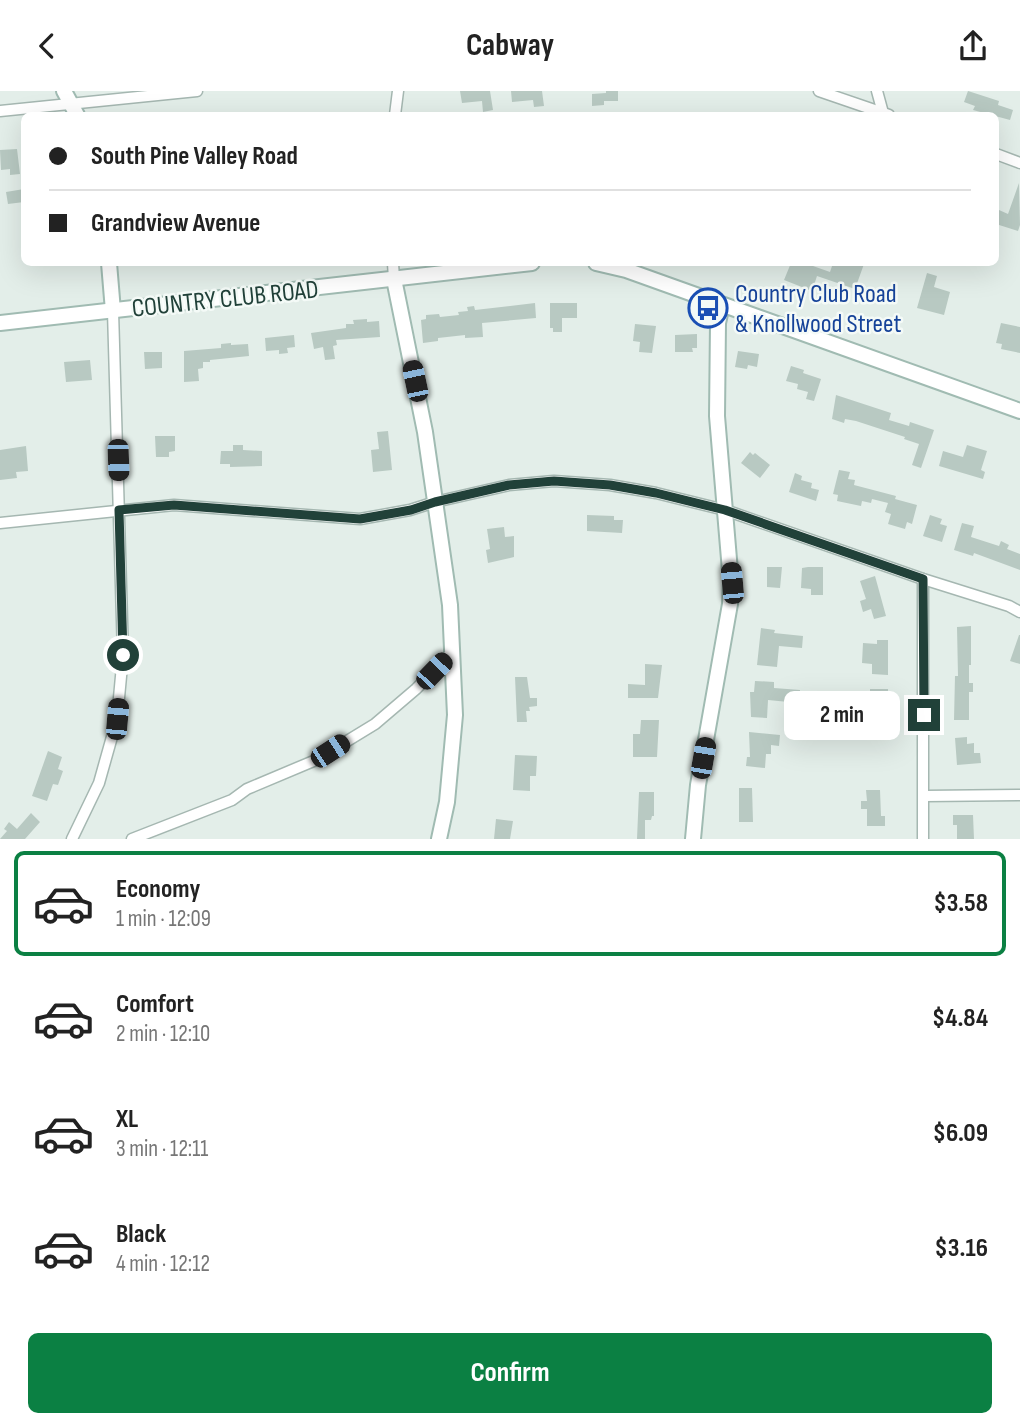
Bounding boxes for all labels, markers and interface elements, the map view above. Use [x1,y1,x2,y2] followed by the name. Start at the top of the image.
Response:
[466,26,554,65] text: Cabway
[28,27,66,65] icon: back
[954,27,992,65] icon: share
[91,141,298,172] text: South Pine Valley Road
[91,208,260,239] text: Grandview Avenue
[130,274,320,325] street label: COUNTRY CLUB ROAD
[735,279,901,340] place label: Country Club Road & Knollwood Street
[687,287,729,329] bus stop icon: Country Club Road & Knollwood Street
[401,358,430,404] car
[107,439,130,481] car
[720,561,745,605] car
[107,639,139,671] route start
[412,649,457,693] car
[784,691,900,739] callout: 2 min
[105,697,130,741] car
[908,699,940,731] route end
[820,701,864,729] text: 2 min
[307,731,354,771] car
[690,735,717,781] car
[32,872,95,935] icon: car
[116,874,200,905] text: Economy
[933,888,988,919] text: $3.58
[116,905,211,933] text: 1 min · 12:09
[32,987,95,1050] icon: car
[116,989,194,1020] text: Comfort
[932,1003,988,1034] text: $4.84
[116,1020,210,1048] text: 2 min · 12:10
[32,1102,95,1165] icon: car
[116,1104,138,1135] text: XL
[933,1118,988,1149] text: $6.09
[116,1135,208,1163] text: 3 min · 12:11
[32,1217,95,1280] icon: car
[116,1219,166,1250] text: Black
[934,1233,988,1264] text: $3.16
[116,1250,210,1278] text: 4 min · 12:12
[28,1333,992,1413] button: Confirm

